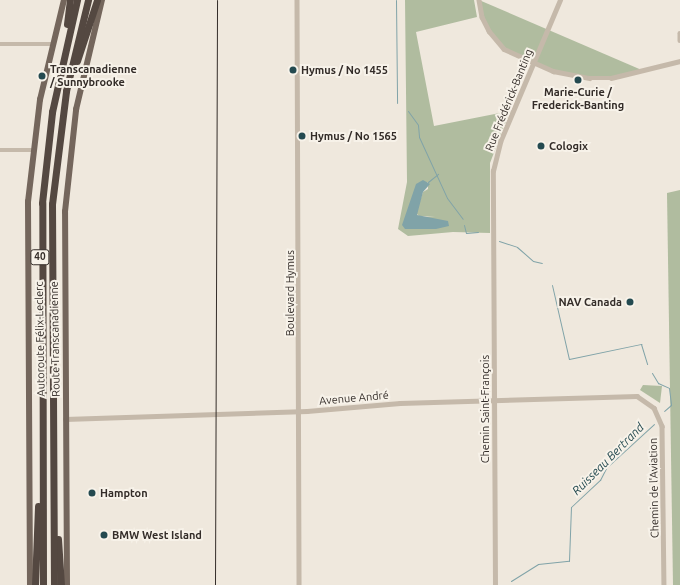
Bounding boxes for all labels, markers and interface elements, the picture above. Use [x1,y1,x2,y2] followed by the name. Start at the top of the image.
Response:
[482,47,536,153] street label: Rue Frédérick-Banting
[50,63,137,89] place label: Transcanadienne / Sunnybrooke
[301,63,388,77] place label: Hymus / No 1455
[288,65,298,75] marker: Hymus / No 1455
[37,71,47,81] marker: Transcanadienne / Sunnybrooke
[573,75,583,85] marker: Marie-Curie / Frederick-Banting
[532,86,624,112] place label: Marie-Curie / Frederick-Banting
[310,129,397,143] place label: Hymus / No 1565
[297,131,307,141] marker: Hymus / No 1565
[549,139,588,153] place label: Cologix
[536,141,546,151] marker: Cologix
[30,249,50,265] road number: 40
[283,250,297,336] street label: Boulevard Hymus
[32,281,48,397] street label: Autoroute Félix-Leclerc
[47,281,63,397] street label: Route Transcanadienne
[558,295,622,309] place label: NAV Canada
[625,297,635,307] marker: NAV Canada
[478,355,492,463] street label: Chemin Saint-François
[319,388,389,408] street label: Avenue André
[569,420,647,498] water label: Ruisseau Bertrand
[647,438,661,538] street label: Chemin de l'Aviation
[100,486,148,500] place label: Hampton
[87,488,97,498] marker: Hampton
[112,528,202,542] place label: BMW West Island
[99,530,109,540] marker: BMW West Island

